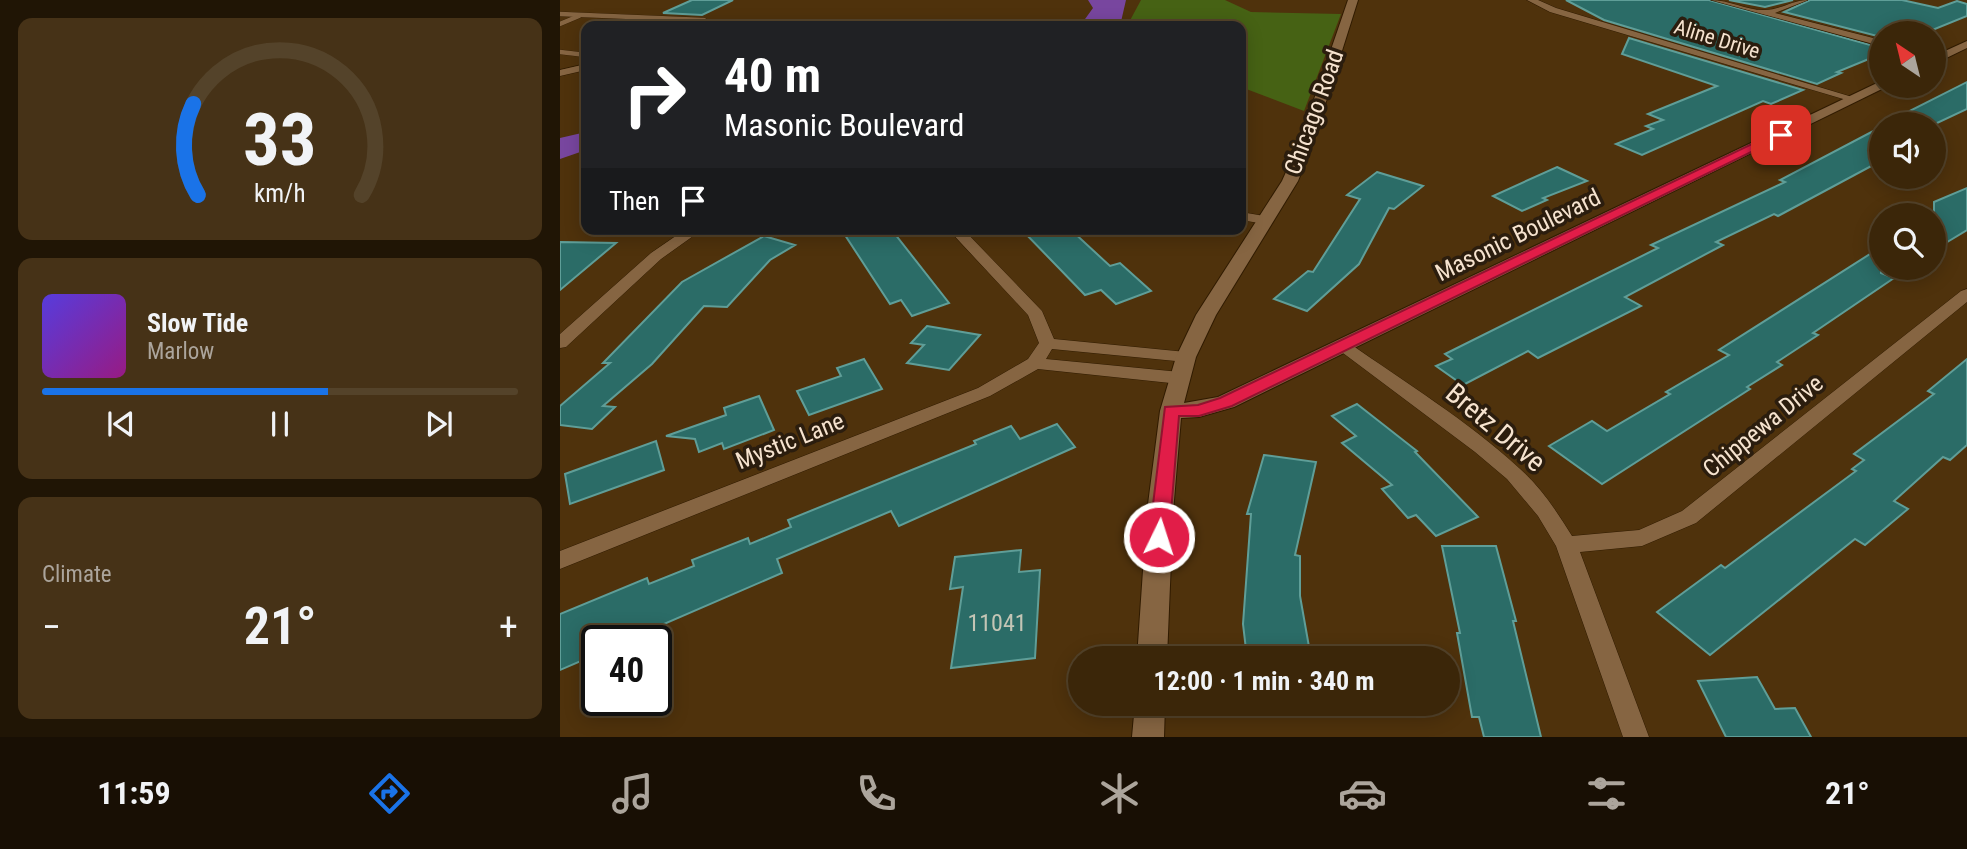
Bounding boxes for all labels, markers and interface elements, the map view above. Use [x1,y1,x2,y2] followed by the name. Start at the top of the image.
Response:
[1671,15,1763,63] street label: Aline Drive
[1869,21,1946,98] north arrow
[1869,21,1946,280] map controls
[1278,46,1350,178] street label: Chicago Road
[724,47,821,104] text: 40 m
[609,49,700,140] icon: right
[243,97,317,183] text: 33
[1751,105,1811,165] pin
[724,106,964,144] text: Masonic Boulevard
[1869,112,1946,189] button: sound
[1762,116,1800,154] icon: arrive
[254,179,306,208] text: km/h
[674,182,712,220] icon: arrive
[1431,183,1605,287] street label: Masonic Boulevard
[609,186,660,216] text: Then
[1869,203,1946,280] button: search
[147,308,248,338] text: Slow Tide
[147,338,214,365] text: Marlow
[1697,369,1829,483] street label: Chippewa Drive
[1439,376,1552,478] street label: Bretz Drive
[102,405,140,443] icon: previous
[261,405,299,443] icon: pause
[420,405,458,443] icon: next
[732,407,848,475] street label: Mystic Lane
[1122,500,1196,574] position arrow
[42,561,112,588] text: Climate
[244,596,316,657] text: 21°
[42,605,61,649] text: −
[499,605,518,649] text: +
[967,609,1027,637] house number: 11041
[581,625,672,716] speed limit sign: 40
[1154,666,1374,696] text: 12:00 · 1 min · 340 m
[365,769,414,818] icon: directions
[608,769,657,818] icon: music
[852,769,901,818] icon: phone
[1095,769,1144,818] icon: climate
[1338,769,1387,818] icon: car
[1582,769,1631,818] icon: filters
[97,774,171,812] text: 11:59
[1825,774,1870,812] text: 21°

